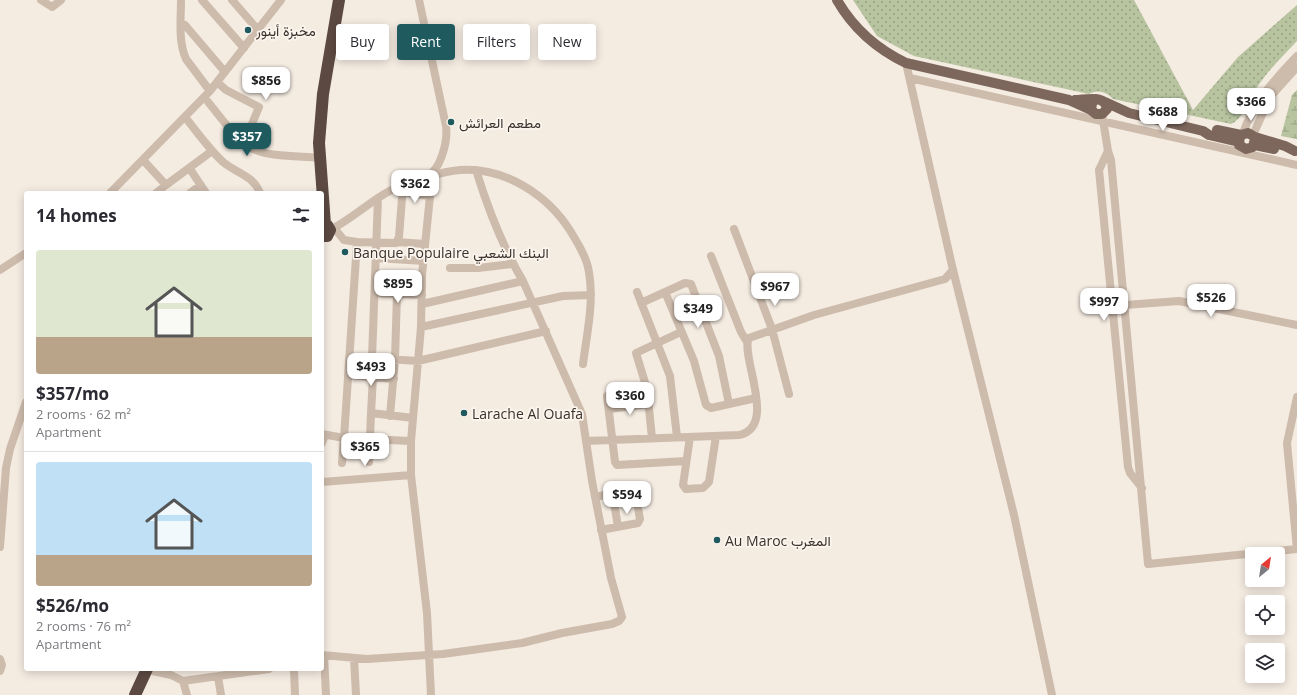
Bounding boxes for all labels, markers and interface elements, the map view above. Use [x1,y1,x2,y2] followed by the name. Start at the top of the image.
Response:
[255,21,316,40] place label: مخبزة أينور
[336,24,389,60] chip: Buy
[397,24,455,60] chip: Rent
[463,24,530,60] chip: Filters
[538,24,596,60] chip: New
[243,25,253,35] marker: مخبزة أينور
[242,67,290,101] pin: $856
[251,71,281,89] text: $856
[1227,88,1275,122] pin: $366
[1236,92,1266,110] text: $366
[1139,98,1187,132] pin: $688
[1148,102,1178,120] text: $688
[459,113,541,132] place label: مطعم العرائش
[446,117,456,127] marker: مطعم العرائش
[223,123,271,157] pin: $357
[232,127,262,145] text: $357
[391,170,439,204] pin: $362
[400,174,430,192] text: $362
[36,204,117,227] text: 14 homes
[290,204,312,226] icon: filters
[353,243,549,265] place label: Banque Populaire البنك الشعبي
[340,247,350,257] marker: Banque Populaire البنك الشعبي
[374,270,422,304] pin: $895
[751,273,799,307] pin: $967
[383,274,413,292] text: $895
[138,276,210,348] icon: home
[760,277,790,295] text: $967
[1187,284,1235,318] pin: $526
[1080,288,1128,322] pin: $997
[1196,288,1226,306] text: $526
[1089,292,1119,310] text: $997
[674,295,722,329] pin: $349
[683,299,713,317] text: $349
[347,353,395,387] pin: $493
[356,357,386,375] text: $493
[36,382,109,405] text: $357/mo
[606,382,654,416] pin: $360
[615,386,645,404] text: $360
[472,404,583,423] place label: Larache Al Ouafa
[36,405,131,423] text: 2 rooms · 62 m²
[459,408,469,418] marker: Larache Al Ouafa
[36,423,101,441] text: Apartment
[341,433,389,467] pin: $365
[350,437,380,455] text: $365
[603,481,651,515] pin: $594
[612,485,642,503] text: $594
[138,488,210,560] icon: home
[725,531,831,550] place label: Au Maroc المغرب
[712,535,722,545] marker: Au Maroc المغرب
[1245,547,1285,587] north arrow
[1245,547,1285,683] map controls
[36,594,109,617] text: $526/mo
[1245,595,1285,635] button: locate
[36,617,131,635] text: 2 rooms · 76 m²
[36,635,101,653] text: Apartment
[1245,643,1285,683] button: layers

